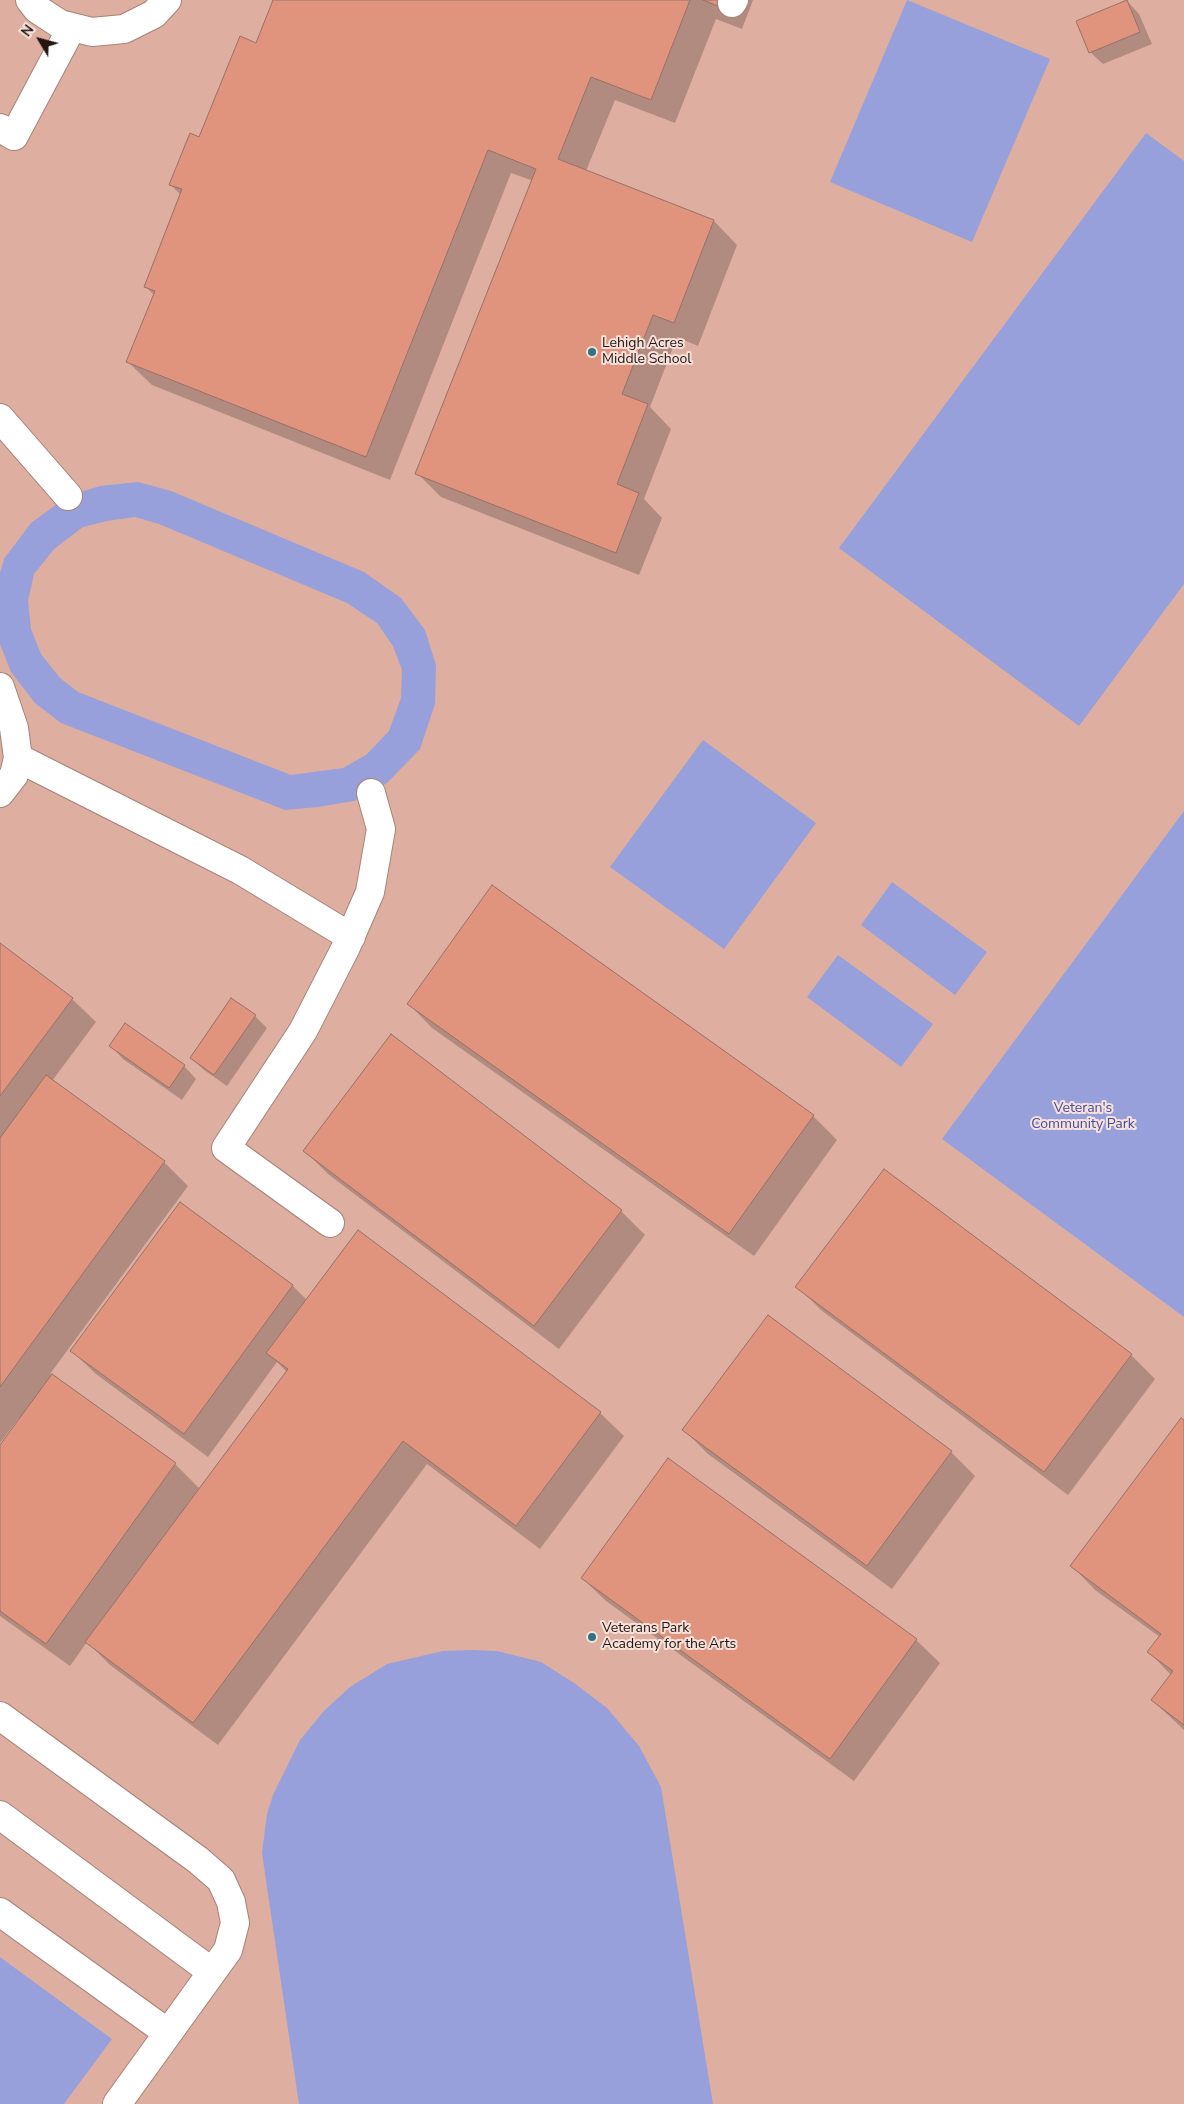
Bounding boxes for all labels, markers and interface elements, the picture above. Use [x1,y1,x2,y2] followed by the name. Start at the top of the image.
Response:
[15,15,65,65] north arrow
[17,21,38,41] text: N
[602,336,691,368] place label: Lehigh Acres Middle School
[586,346,598,358] marker: Lehigh Acres Middle School
[1031,1101,1135,1134] park label: Veteran's Community Park
[602,1621,736,1654] place label: Veterans Park Academy for the Arts
[586,1631,598,1643] marker: Veterans Park Academy for the Arts

